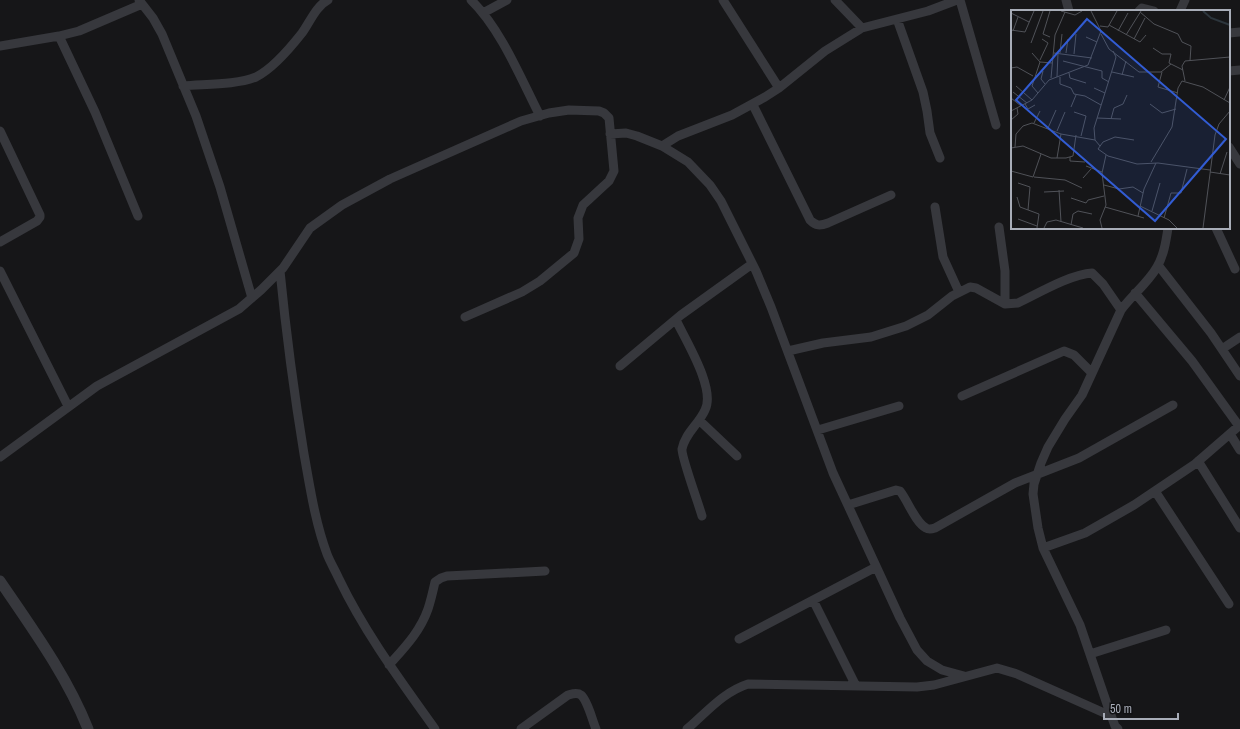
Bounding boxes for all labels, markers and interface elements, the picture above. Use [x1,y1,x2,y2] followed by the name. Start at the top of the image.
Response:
[1011,10,1230,229] inset map
[1104,695,1178,721] scale bar
[1110,701,1132,717] text: 50 m

